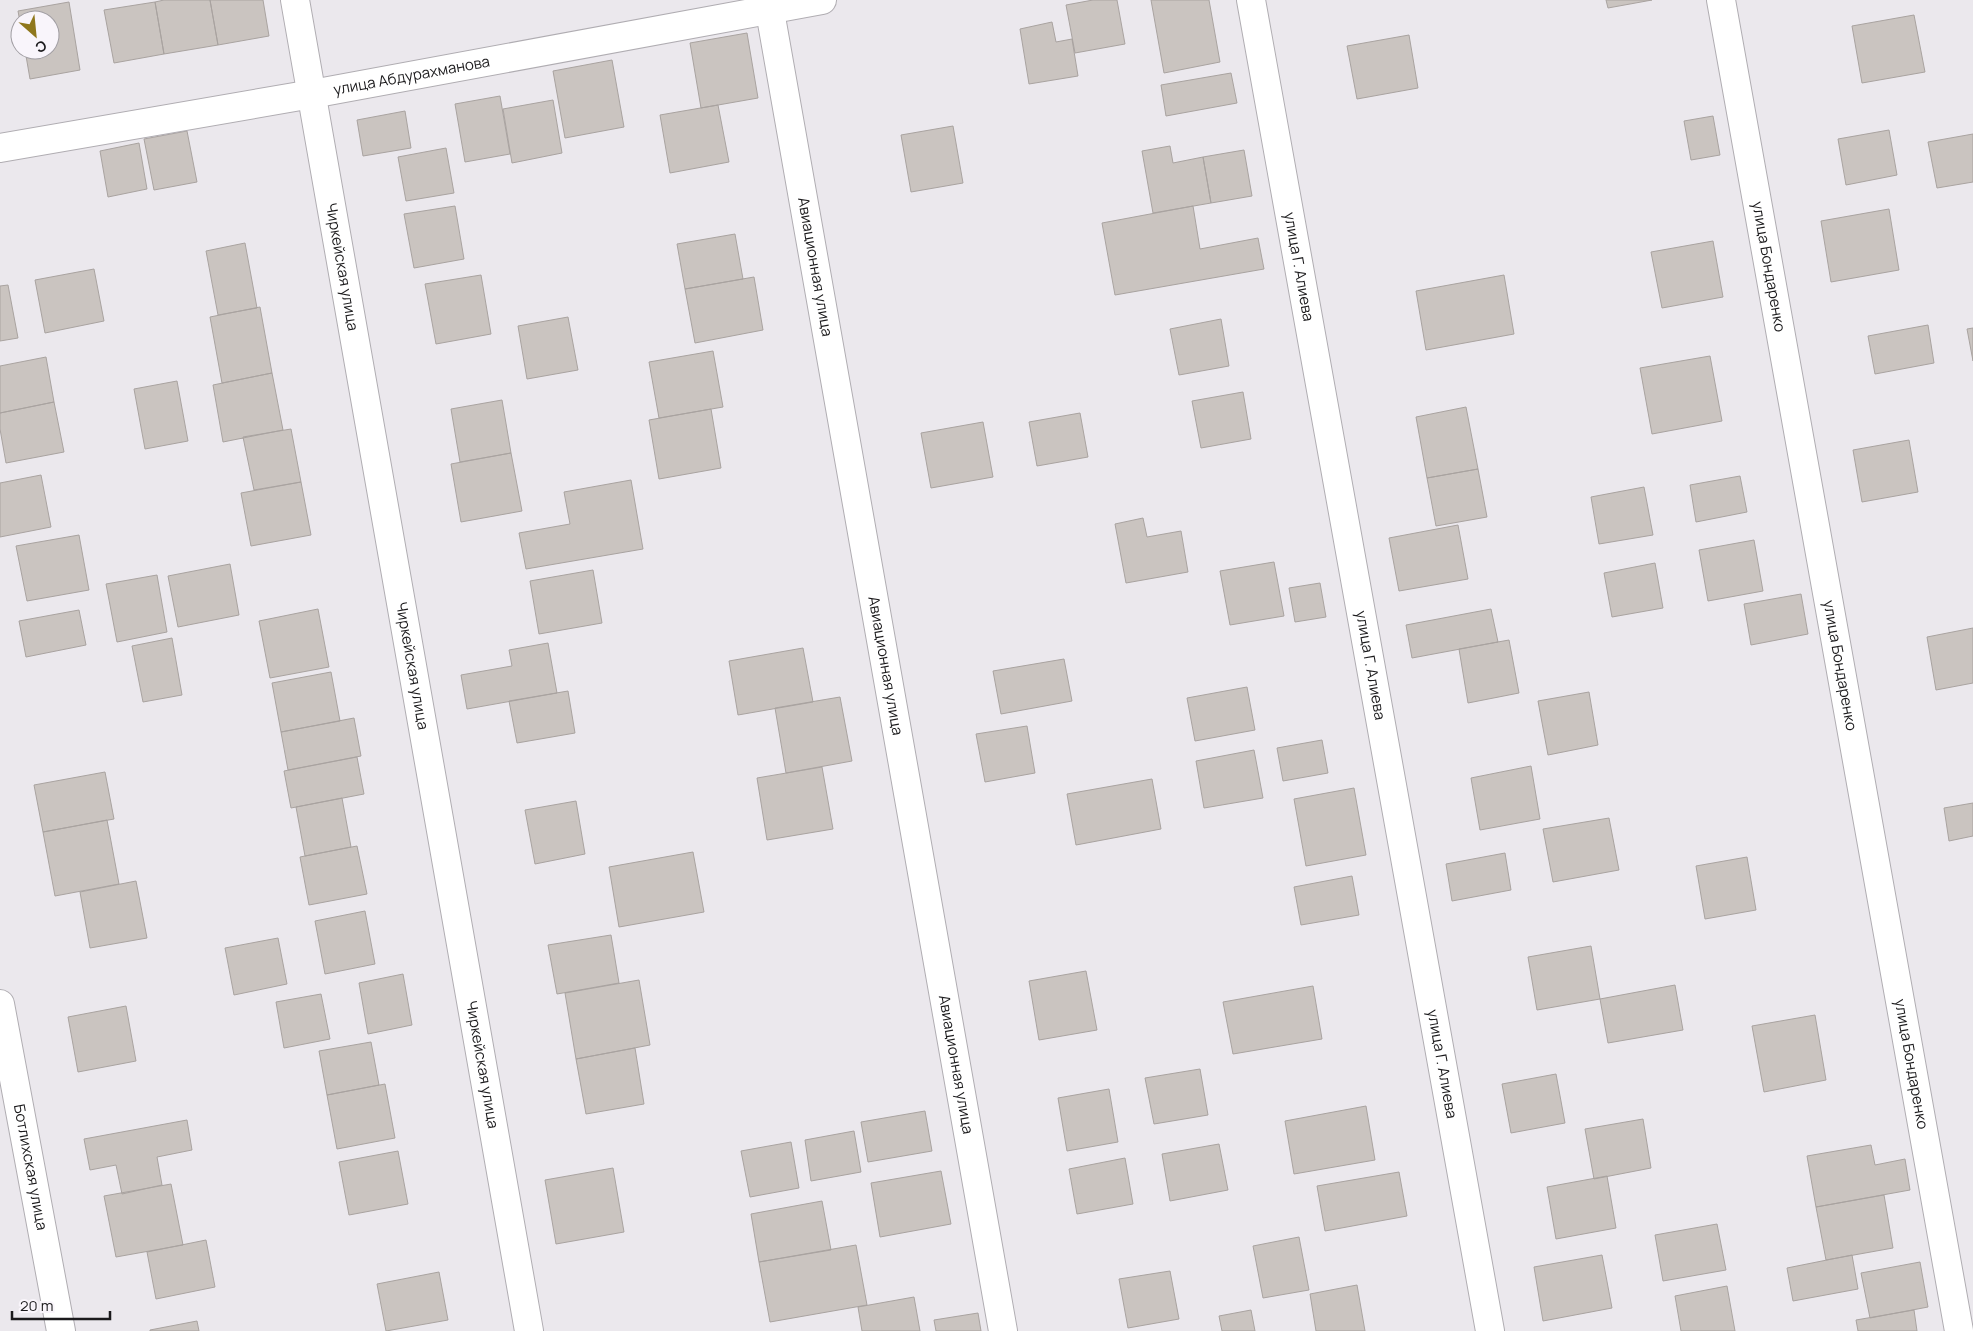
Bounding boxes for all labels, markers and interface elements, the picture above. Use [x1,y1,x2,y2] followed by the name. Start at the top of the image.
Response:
[10,10,60,60] north arrow
[32,36,50,58] text: С
[332,50,491,100] street label: улица Абдурахманова
[793,196,838,338] street label: Авиационная улица
[1747,200,1791,334] street label: улица Бондаренко
[321,201,364,332] street label: Чиркейская улица
[1279,210,1319,323] street label: улица Г. Алиева
[863,594,909,737] street label: Авиационная улица
[1819,598,1862,732] street label: улица Бондаренко
[391,600,434,731] street label: Чиркейская улица
[1351,609,1391,722] street label: улица Г. Алиева
[934,993,979,1136] street label: Авиационная улица
[1890,997,1934,1131] street label: улица Бондаренко
[461,999,504,1130] street label: Чиркейская улица
[1422,1008,1463,1120] street label: улица Г. Алиева
[9,1102,53,1232] street label: Ботлихская улица
[12,1288,110,1320] scale bar
[20,1295,53,1316] text: 20 m

